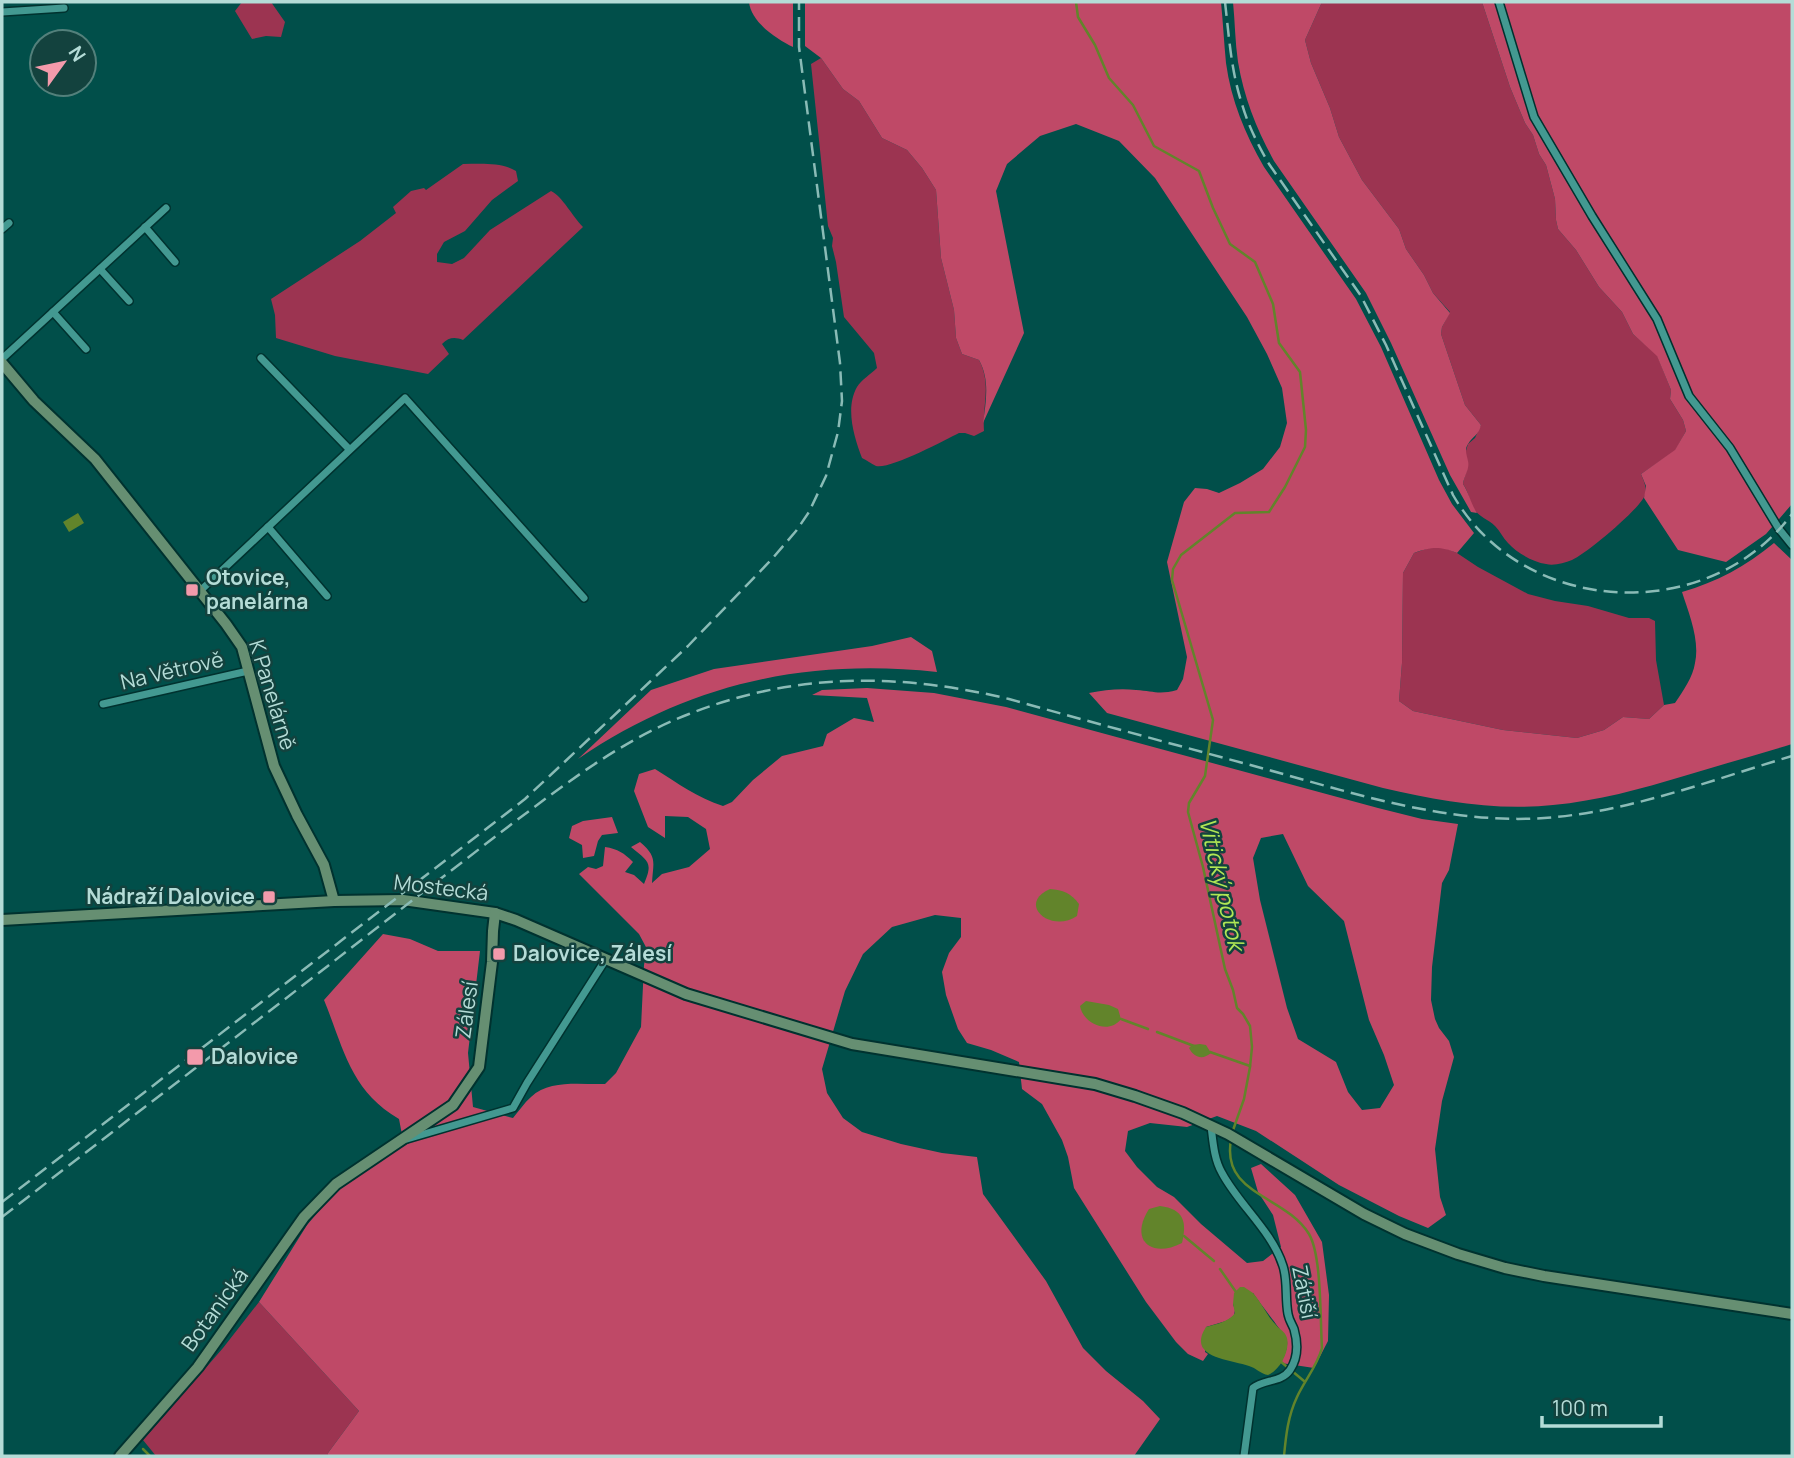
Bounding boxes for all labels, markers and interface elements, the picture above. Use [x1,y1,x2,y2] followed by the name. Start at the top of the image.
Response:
[28,28,98,98] north arrow
[63,41,92,67] text: N
[206,563,308,615] place label: Otovice, panelárna
[184,582,200,598] marker: Otovice, panelárna
[243,636,303,753] street label: K Panelárně
[117,645,226,695] street label: Na Větrově
[1192,814,1255,957] water label: Vitický potok
[392,867,490,907] street label: Mostecká
[86,882,255,910] place label: Nádraží Dalovice
[261,889,277,905] marker: Nádraží Dalovice
[513,939,672,967] place label: Dalovice, Zálesí
[491,946,507,962] marker: Dalovice, Zálesí
[448,979,484,1040] street label: Zálesí
[211,1042,298,1070] place label: Dalovice
[185,1047,205,1067] marker: Dalovice
[175,1262,254,1357] street label: Botanická
[1286,1263,1324,1321] street label: Zátiší
[1542,1384,1661,1428] scale bar
[1552,1394,1608,1422] text: 100 m

